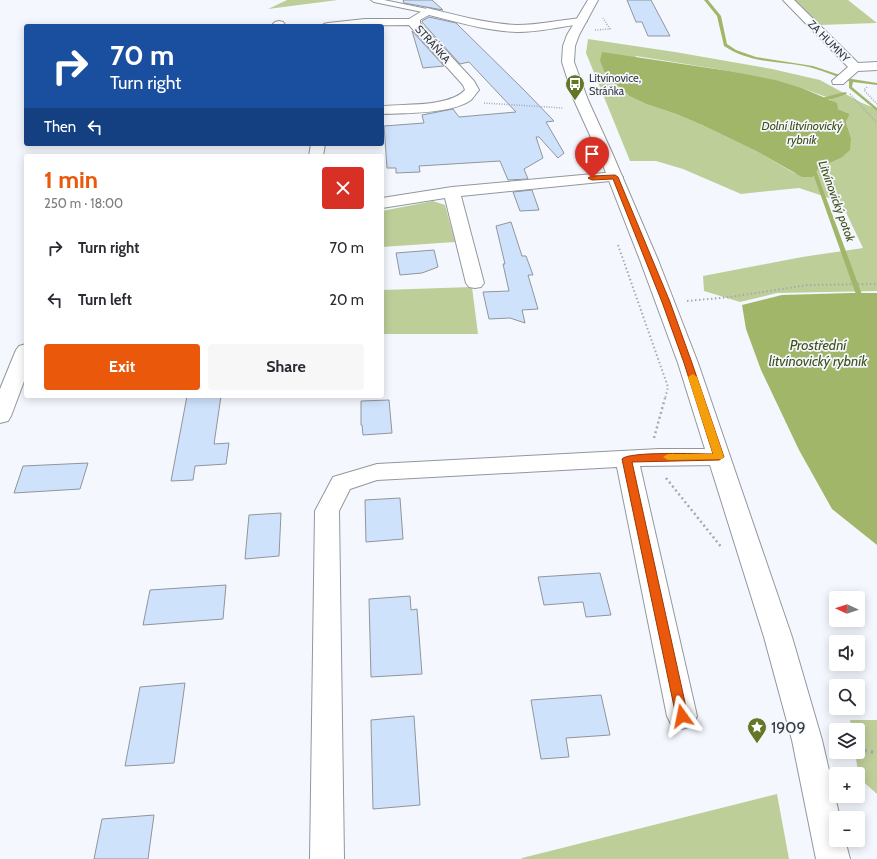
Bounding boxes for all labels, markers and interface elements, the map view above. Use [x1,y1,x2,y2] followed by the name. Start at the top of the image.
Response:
[805,17,854,66] street label: ZA HUMNY
[412,22,454,66] street label: STRÁŇKA
[110,38,174,72] text: 70 m
[44,40,96,92] icon: right
[589,71,641,98] place label: Litvínovice, Stráňka
[110,72,181,94] text: Turn right
[564,73,586,101] bus stop icon: Litvínovice, Stráňka
[84,116,106,138] icon: left
[44,118,76,136] text: Then
[762,118,843,147] water label: Dolní litvínovický rybník
[575,137,609,178] pin
[581,143,603,165] icon: arrive
[815,158,859,244] water label: Litvínovický potok
[44,165,98,194] text: 1 min
[322,167,364,209] button: close
[44,195,123,211] text: 250 m · 18:00
[44,237,66,259] icon: right
[78,239,139,257] text: Turn right
[330,239,364,257] text: 70 m
[44,289,66,311] icon: left
[78,291,132,309] text: Turn left
[329,291,364,309] text: 20 m
[769,336,868,370] water label: Prostřední litvínovický rybník
[44,344,200,390] button: Exit
[208,344,364,390] button: Share
[829,591,865,627] north arrow
[829,591,865,847] map controls
[829,635,865,671] button: sound
[829,679,865,715] button: search
[661,695,703,737] position arrow
[746,716,768,744] place icon: 1909
[771,718,806,737] place label: 1909
[829,723,865,759] button: layers
[829,767,865,803] button: +
[829,811,865,847] button: −

